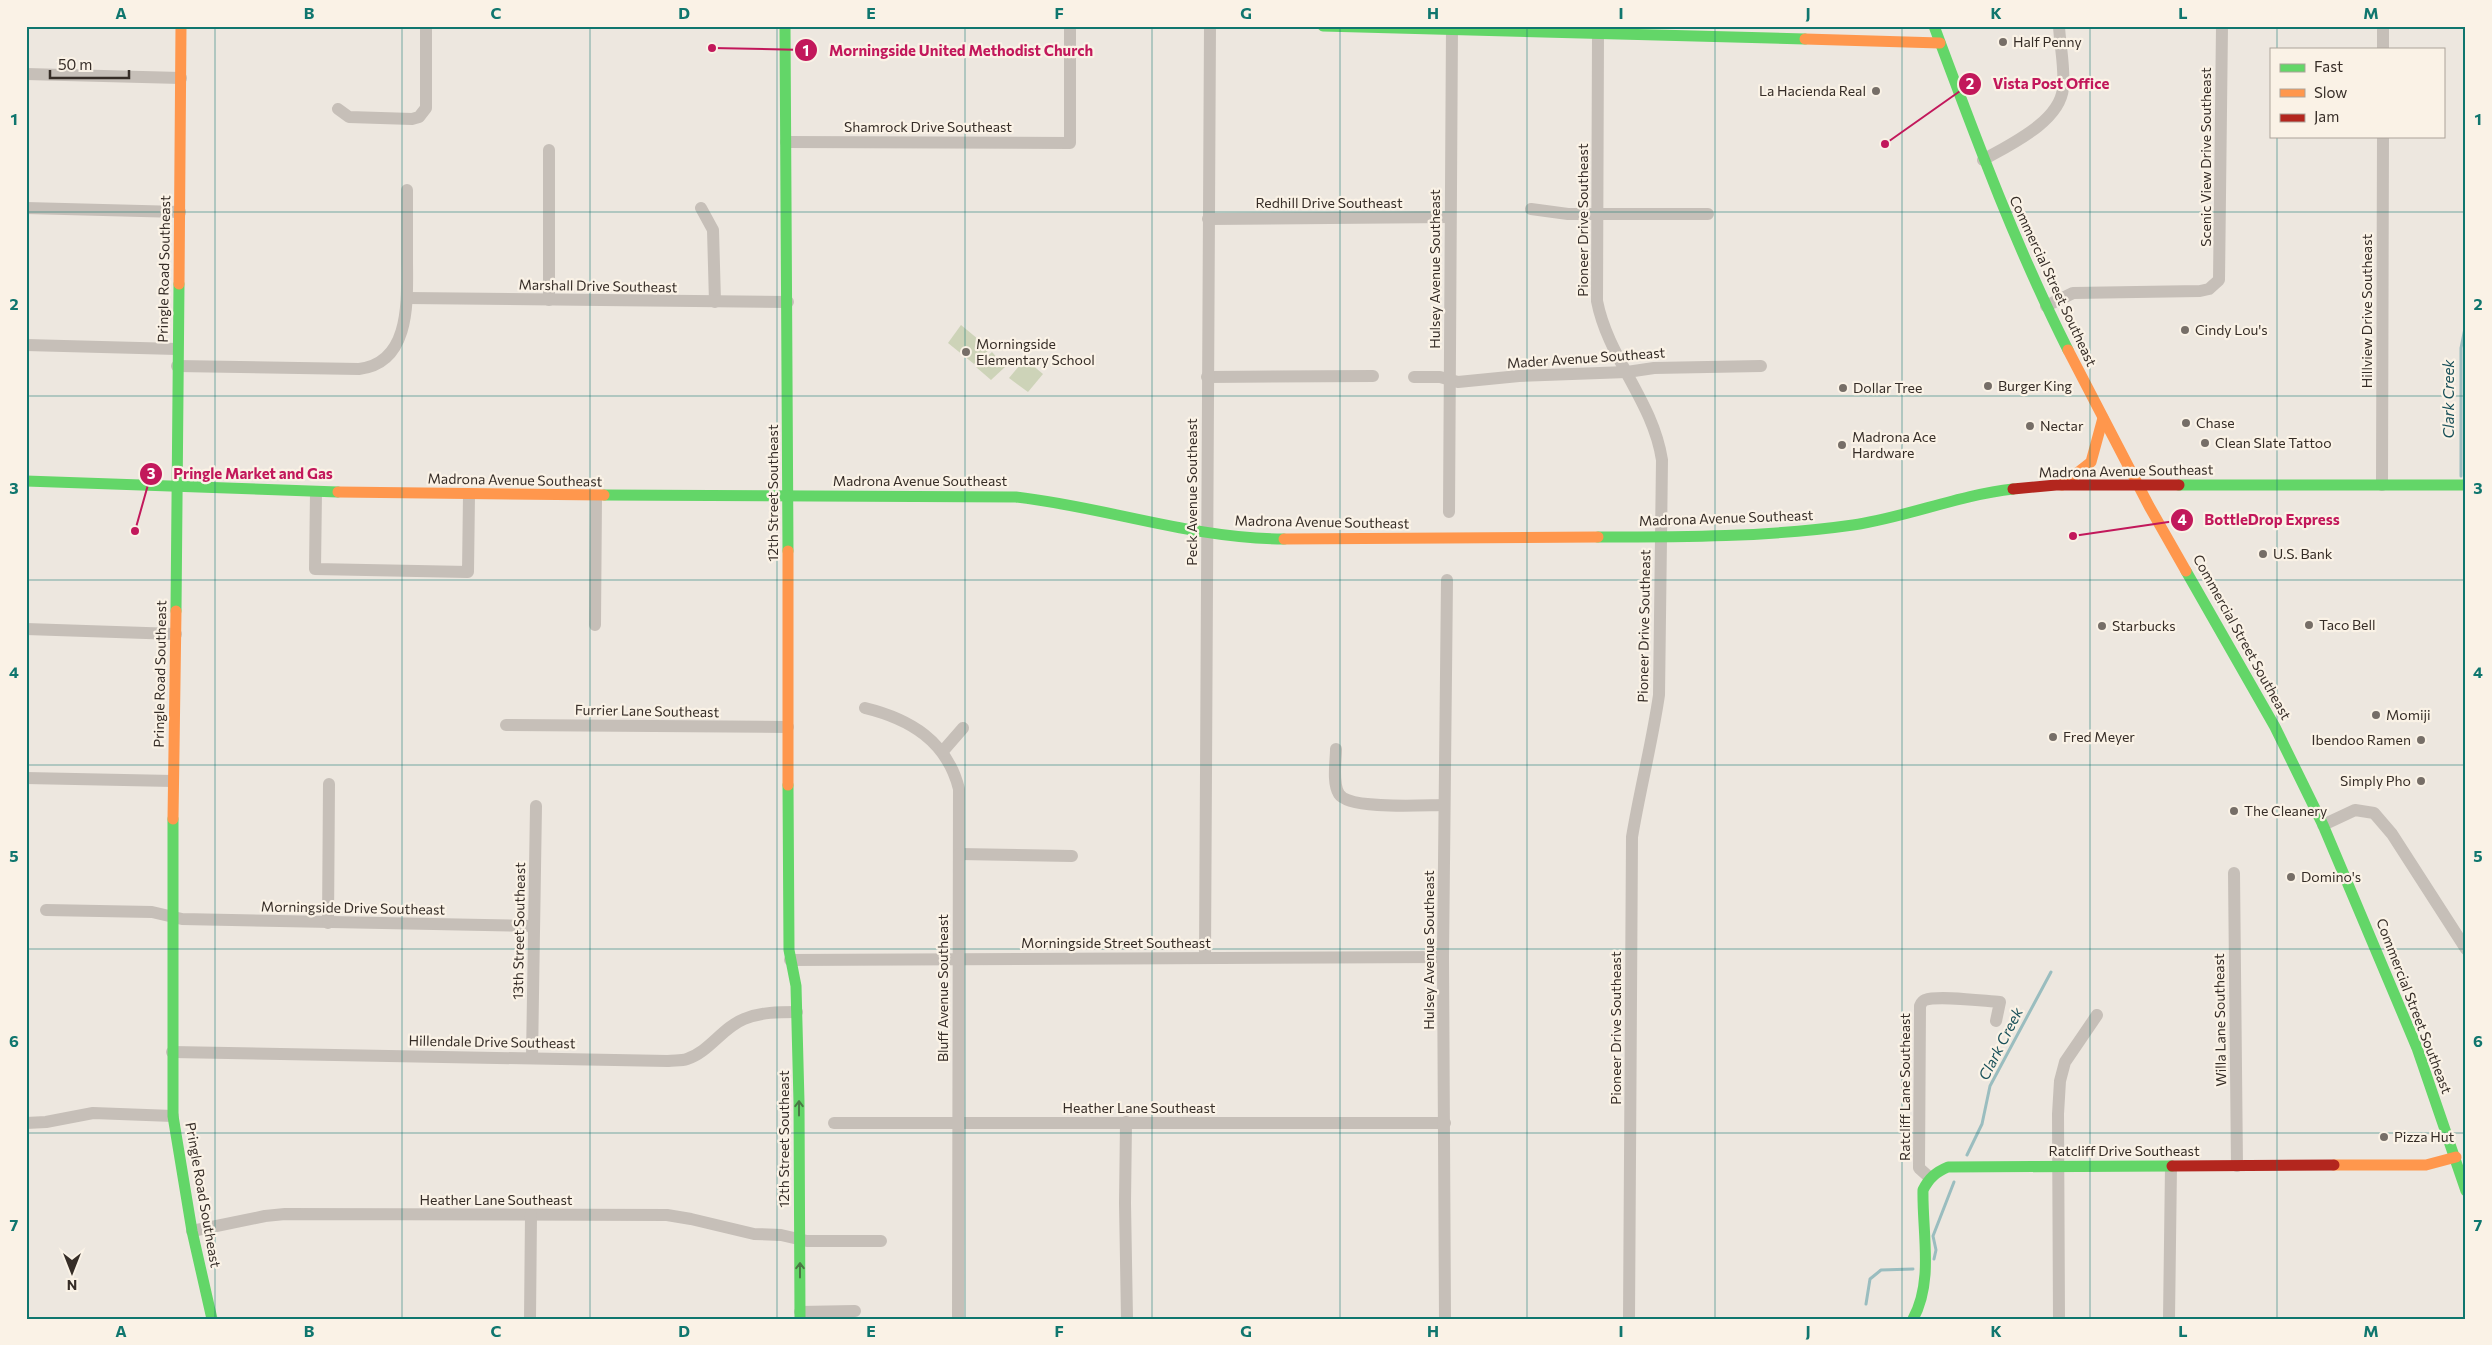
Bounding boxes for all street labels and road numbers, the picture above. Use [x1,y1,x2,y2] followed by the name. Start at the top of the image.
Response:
[2197,67,2214,247] street label: Scenic View Drive Southeast
[844,118,1012,135] street label: Shamrock Drive Southeast
[1574,143,1591,297] street label: Pioneer Drive Southeast
[1426,189,1443,349] street label: Hulsey Avenue Southeast
[2006,193,2101,369] street label: Commercial Street Southeast
[1255,194,1403,211] street label: Redhill Drive Southeast
[154,195,173,343] street label: Pringle Road Southeast
[2358,233,2375,388] street label: Hillview Drive Southeast
[518,276,678,295] street label: Marshall Drive Southeast
[1506,343,1666,372] street label: Mader Avenue Southeast
[1183,418,1200,566] street label: Peck Avenue Southeast
[764,424,781,562] street label: 12th Street Southeast
[2039,460,2214,481] street label: Madrona Avenue Southeast
[428,469,603,490] street label: Madrona Avenue Southeast
[833,472,1008,489] street label: Madrona Avenue Southeast
[1638,506,1814,529] street label: Madrona Avenue Southeast
[1235,511,1410,532] street label: Madrona Avenue Southeast
[1634,549,1653,703] street label: Pioneer Drive Southeast
[2190,551,2295,723] street label: Commercial Street Southeast
[150,600,169,748] street label: Pringle Road Southeast
[575,701,720,720] street label: Furrier Lane Southeast
[509,862,528,1000] street label: 13th Street Southeast
[1420,870,1437,1030] street label: Hulsey Avenue Southeast
[261,897,445,918] street label: Morningside Drive Southeast
[934,914,951,1062] street label: Bluff Avenue Southeast
[2373,916,2456,1096] street label: Commercial Street Southeast
[1021,934,1211,951] street label: Morningside Street Southeast
[1607,951,1624,1105] street label: Pioneer Drive Southeast
[2210,953,2229,1087] street label: Willa Lane Southeast
[1896,1013,1913,1161] street label: Ratcliff Lane Southeast
[408,1032,576,1051] street label: Hillendale Drive Southeast
[775,1070,792,1208] street label: 12th Street Southeast
[1063,1099,1216,1116] street label: Heather Lane Southeast
[182,1121,225,1269] street label: Pringle Road Southeast
[2048,1142,2200,1159] street label: Ratcliff Drive Southeast
[420,1191,573,1208] street label: Heather Lane Southeast

